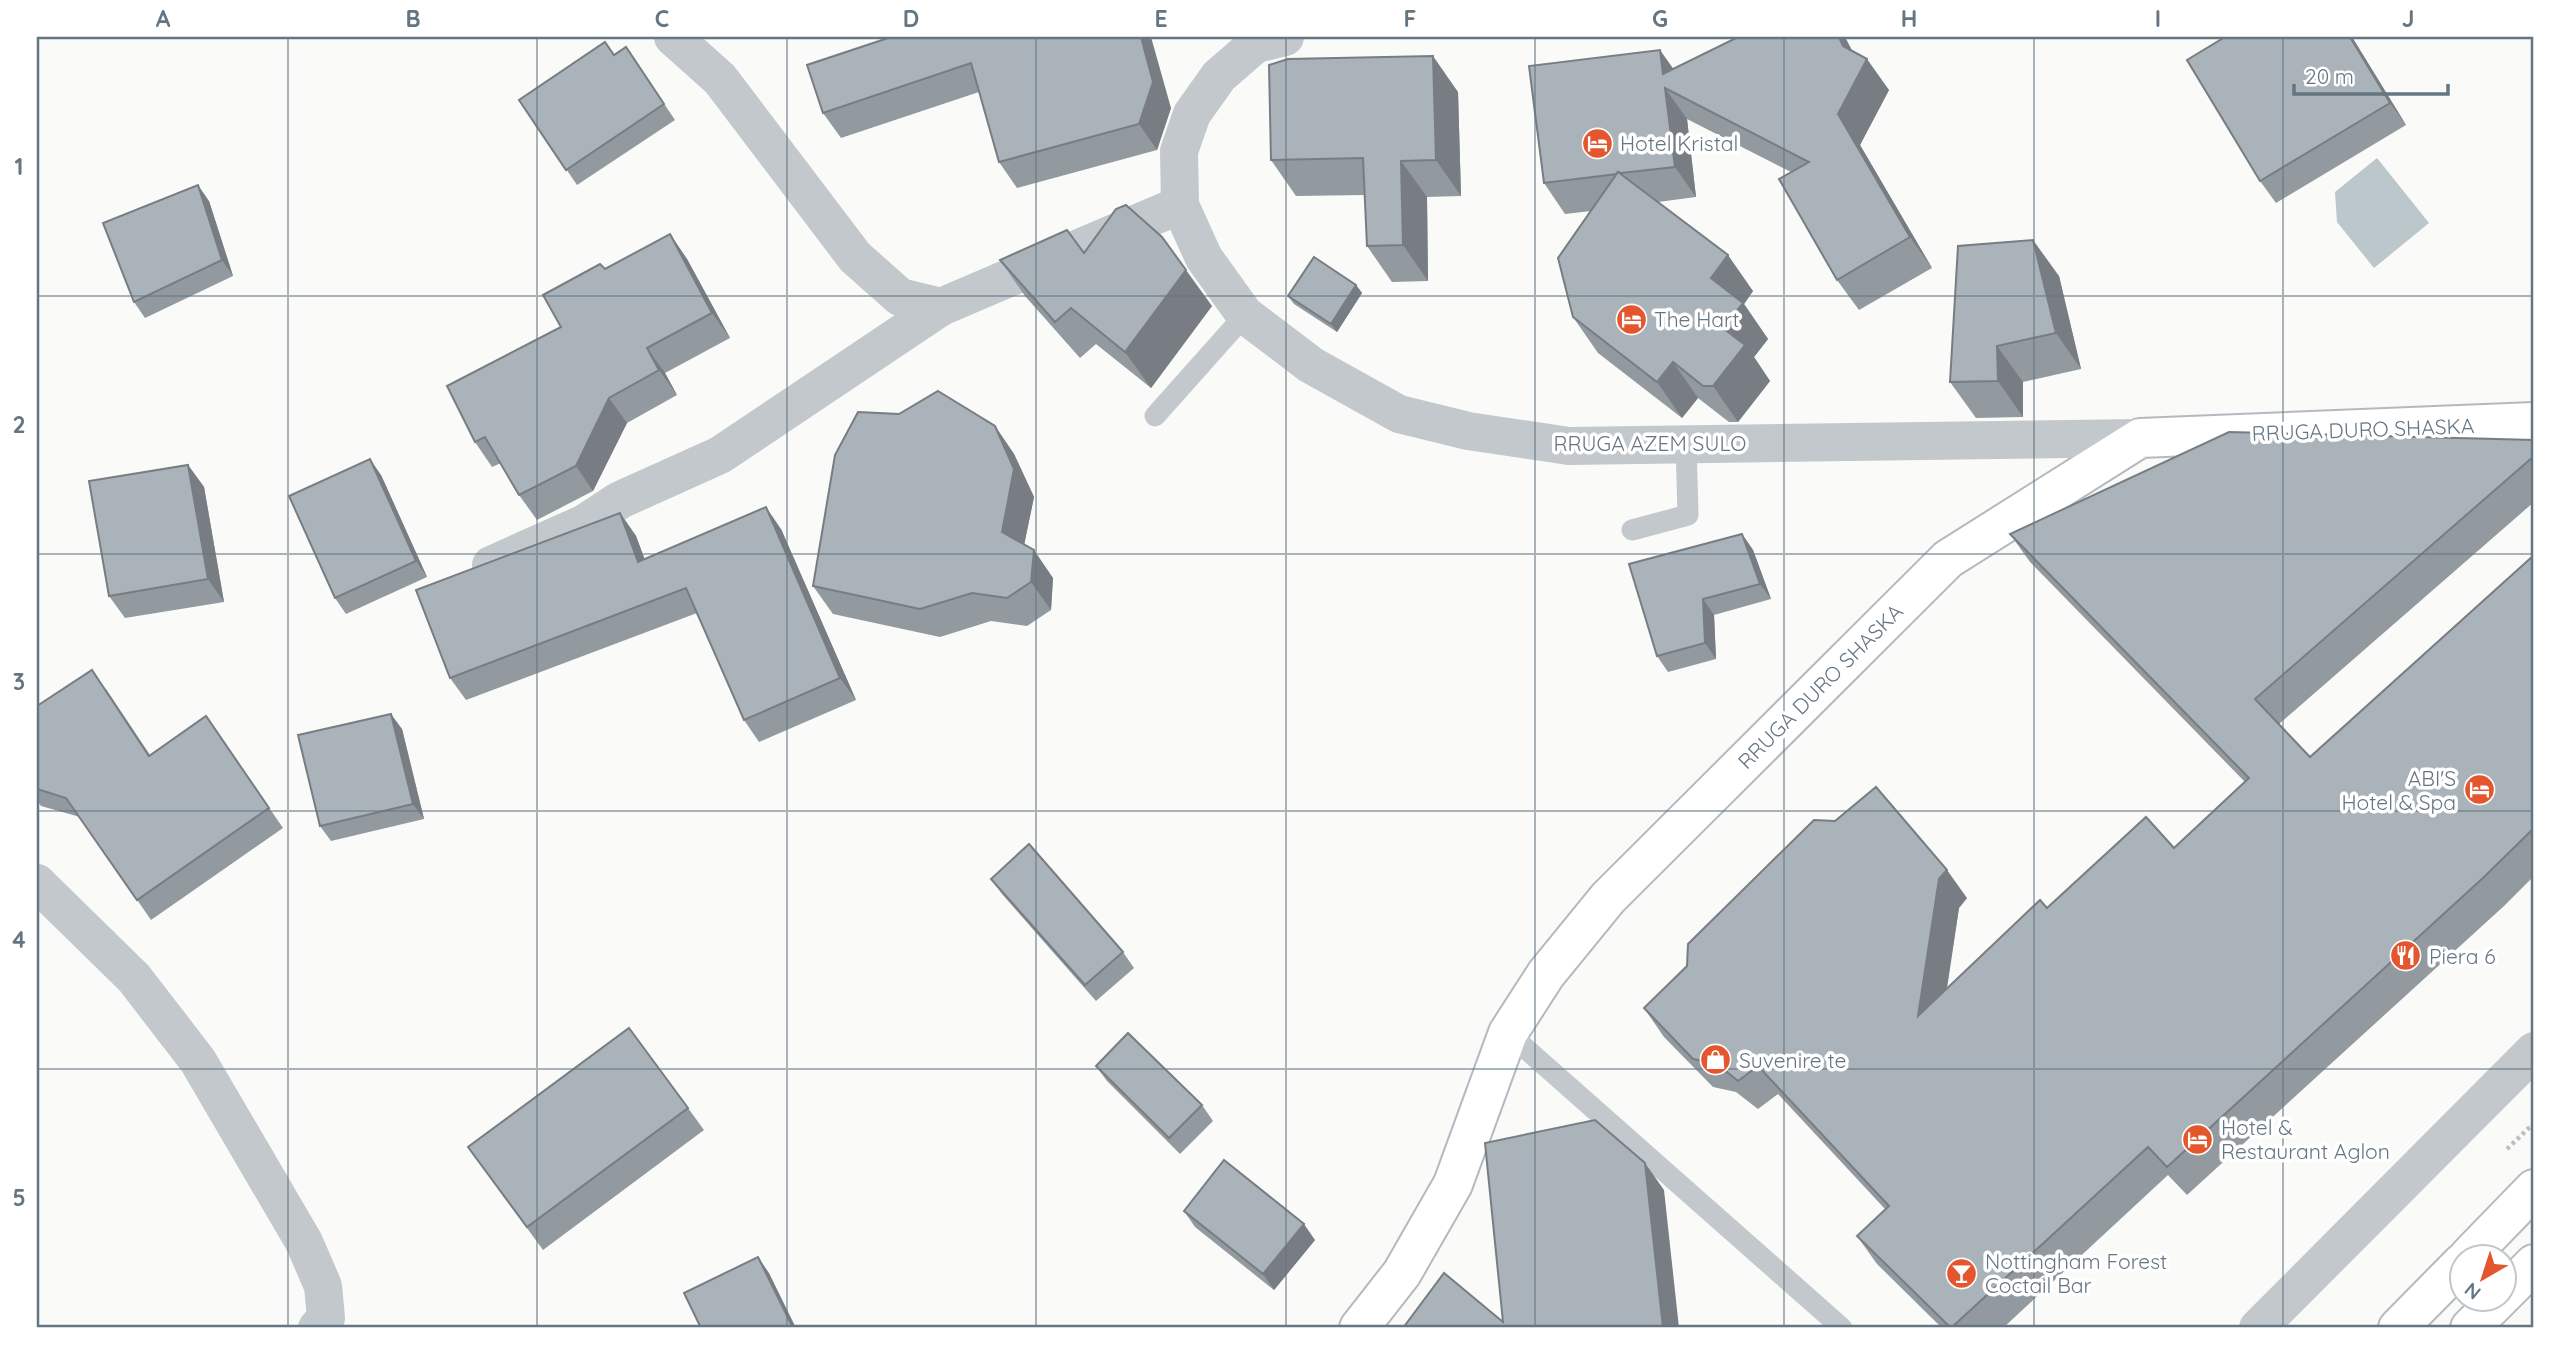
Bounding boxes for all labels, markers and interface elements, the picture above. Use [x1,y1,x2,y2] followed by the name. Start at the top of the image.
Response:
[156,4,171,33] text: A
[405,4,421,33] text: B
[655,4,669,33] text: C
[903,4,919,33] text: D
[1154,4,1168,33] text: E
[1404,4,1416,33] text: F
[1652,4,1668,33] text: G
[1901,4,1917,33] text: H
[2155,4,2161,33] text: I
[2402,4,2414,33] text: J
[2294,52,2448,96] scale bar
[2305,63,2354,89] text: 20 m
[1580,126,1614,160] hotel icon: Hotel Kristal
[1620,130,1738,156] place label: Hotel Kristal
[15,152,23,181] text: 1
[1614,302,1648,336] hotel icon: The Hart
[1654,306,1739,332] place label: The Hart
[12,410,26,439] text: 2
[2251,412,2475,446] street label: RRUGA DURO SHASKA
[1554,430,1746,456] street label: RRUGA AZEM SULO
[1732,598,1908,774] street label: RRUGA DURO SHASKA
[13,667,25,696] text: 3
[2342,765,2456,815] place label: ABI'S Hotel & Spa
[2462,773,2496,807] hotel icon: ABI'S Hotel & Spa
[12,925,26,954] text: 4
[2389,939,2423,973] restaurant icon: Piera 6
[2429,943,2495,969] place label: Piera 6
[1699,1043,1733,1077] shop icon: Suvenire te
[1739,1047,1846,1073] place label: Suvenire te
[2221,1114,2390,1164] place label: Hotel & Restaurant Aglon
[2181,1122,2215,1156] hotel icon: Hotel & Restaurant Aglon
[12,1183,26,1212] text: 5
[2448,1242,2518,1312] north arrow
[1985,1248,2167,1298] place label: Nottingham Forest Coctail Bar
[1945,1256,1979,1290] bar icon: Nottingham Forest Coctail Bar
[2459,1277,2485,1305] text: N

